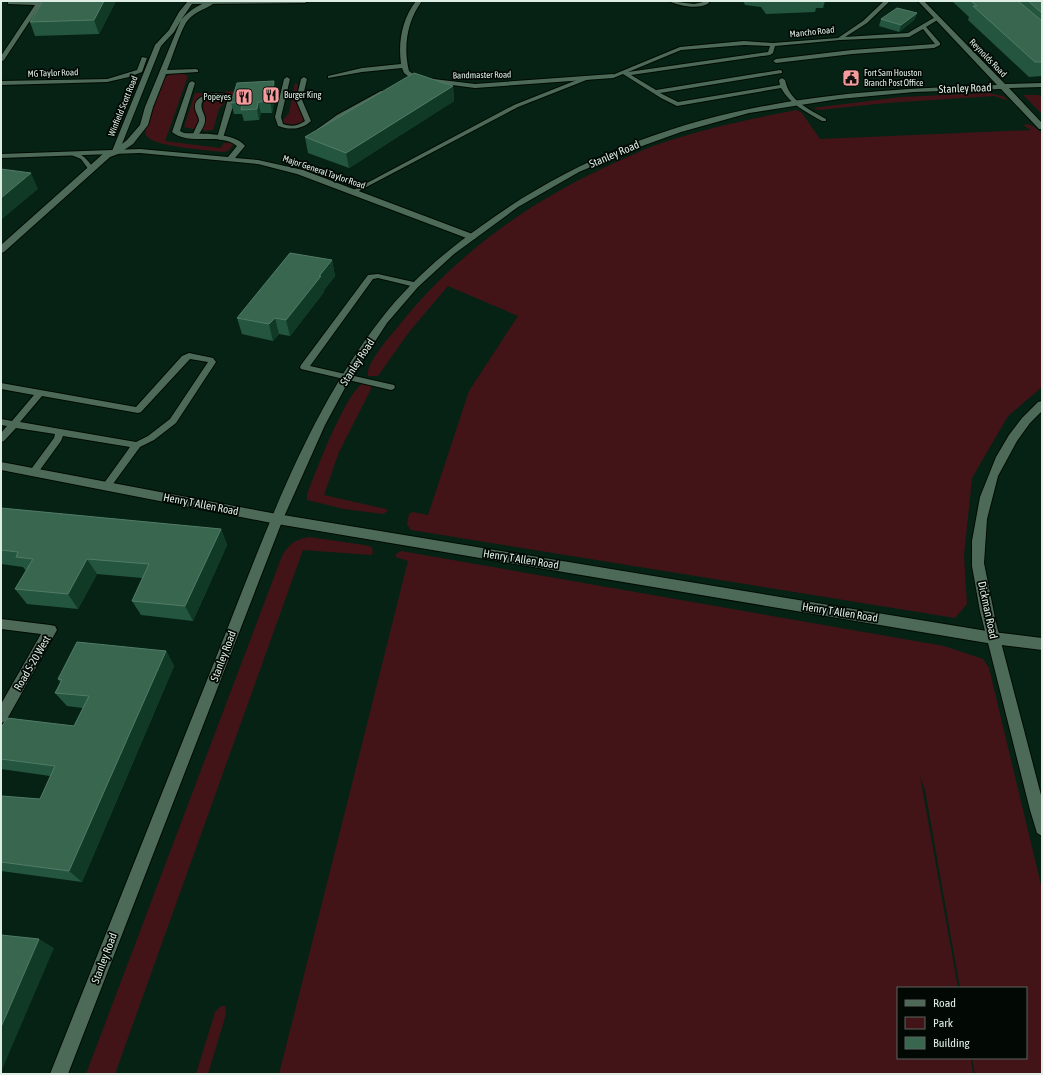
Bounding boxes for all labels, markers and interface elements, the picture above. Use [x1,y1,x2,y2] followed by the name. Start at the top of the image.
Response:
[789,25,835,39] street label: Mancho Road
[967,37,1009,79] street label: Reynolds Road
[27,67,79,79] street label: MG Taylor Road
[841,68,861,88] public building icon: Fort Sam Houston Branch Post Office
[864,68,923,88] place label: Fort Sam Houston Branch Post Office
[453,69,511,81] street label: Bandmaster Road
[106,74,140,138] street label: Winfield Scott Road
[938,81,992,95] street label: Stanley Road
[261,85,281,105] restaurant icon: Burger King
[234,87,254,107] restaurant icon: Popeyes
[284,90,322,100] place label: Burger King
[203,92,231,102] place label: Popeyes
[587,138,641,170] street label: Stanley Road
[281,153,367,191] street label: Major General Taylor Road
[338,337,376,387] street label: Stanley Road
[162,491,240,517] street label: Henry T Allen Road
[482,547,560,571] street label: Henry T Allen Road
[976,580,1000,640] street label: Dickman Road
[801,600,879,624] street label: Henry T Allen Road
[208,629,238,683] street label: Stanley Road
[11,633,53,693] street label: Road S-20 West
[89,931,119,985] street label: Stanley Road
[897,987,1027,1059] legend
[933,996,956,1010] text: Road
[933,1016,954,1030] text: Park
[933,1036,971,1050] text: Building

